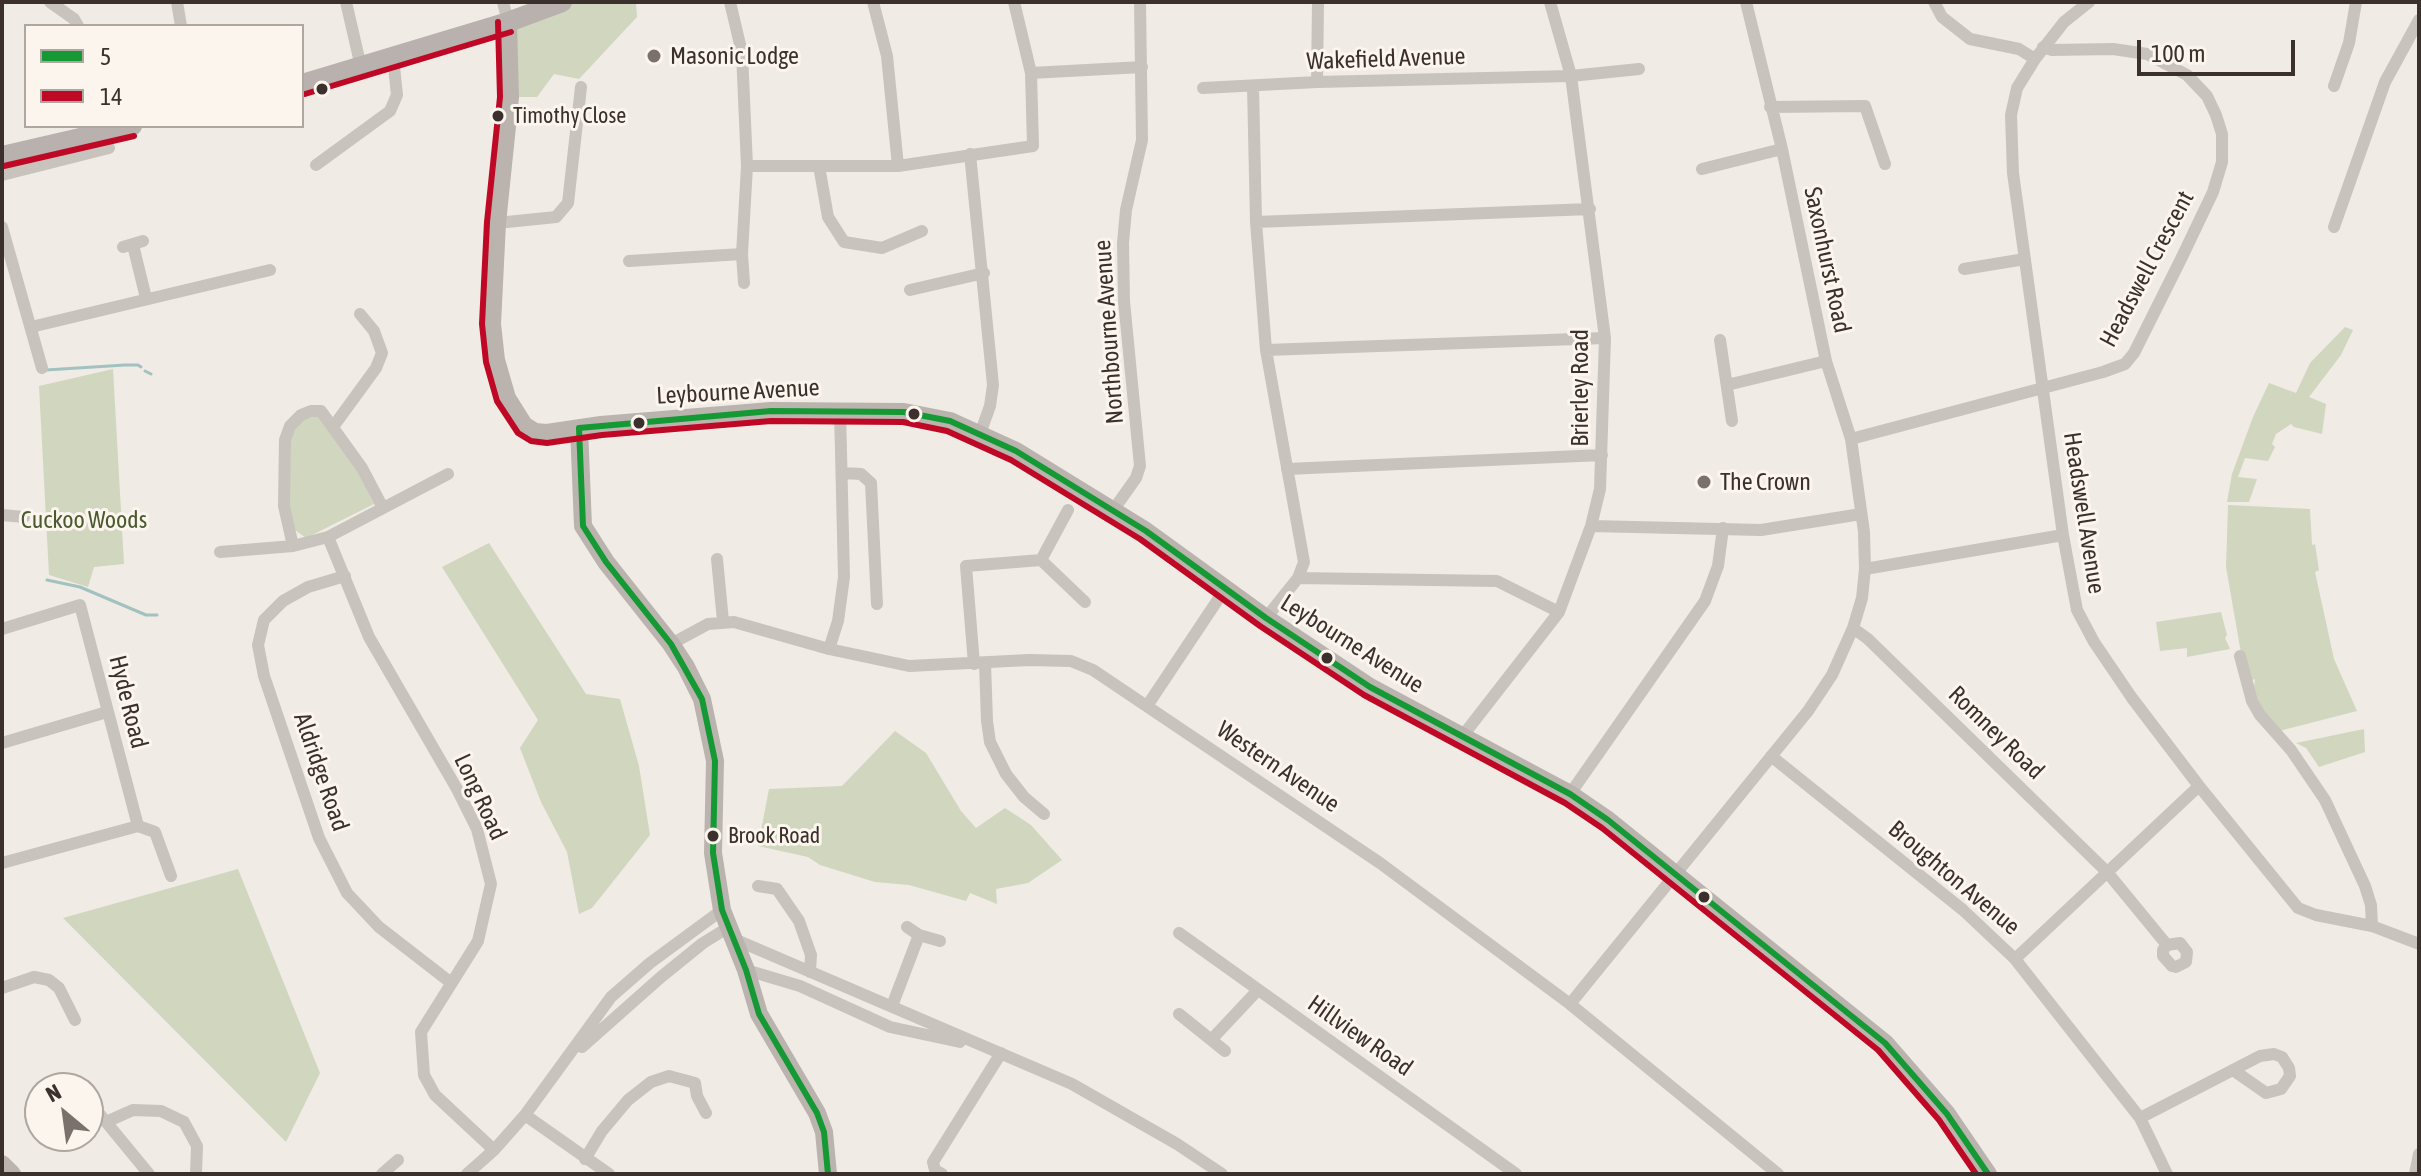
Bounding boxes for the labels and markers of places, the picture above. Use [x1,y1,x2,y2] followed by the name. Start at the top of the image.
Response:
[670,42,799,70] place label: Masonic Lodge
[645,47,663,65] marker: Masonic Lodge
[314,81,330,97] unlabelled marker
[513,103,626,129] place label: Timothy Close
[490,108,506,124] marker: Timothy Close
[906,406,922,422] unlabelled marker
[631,415,647,431] unlabelled marker
[1720,468,1811,496] place label: The Crown
[1695,473,1713,491] marker: The Crown
[1319,650,1335,666] unlabelled marker
[728,823,820,849] place label: Brook Road
[705,828,721,844] marker: Brook Road
[1696,889,1712,905] unlabelled marker

